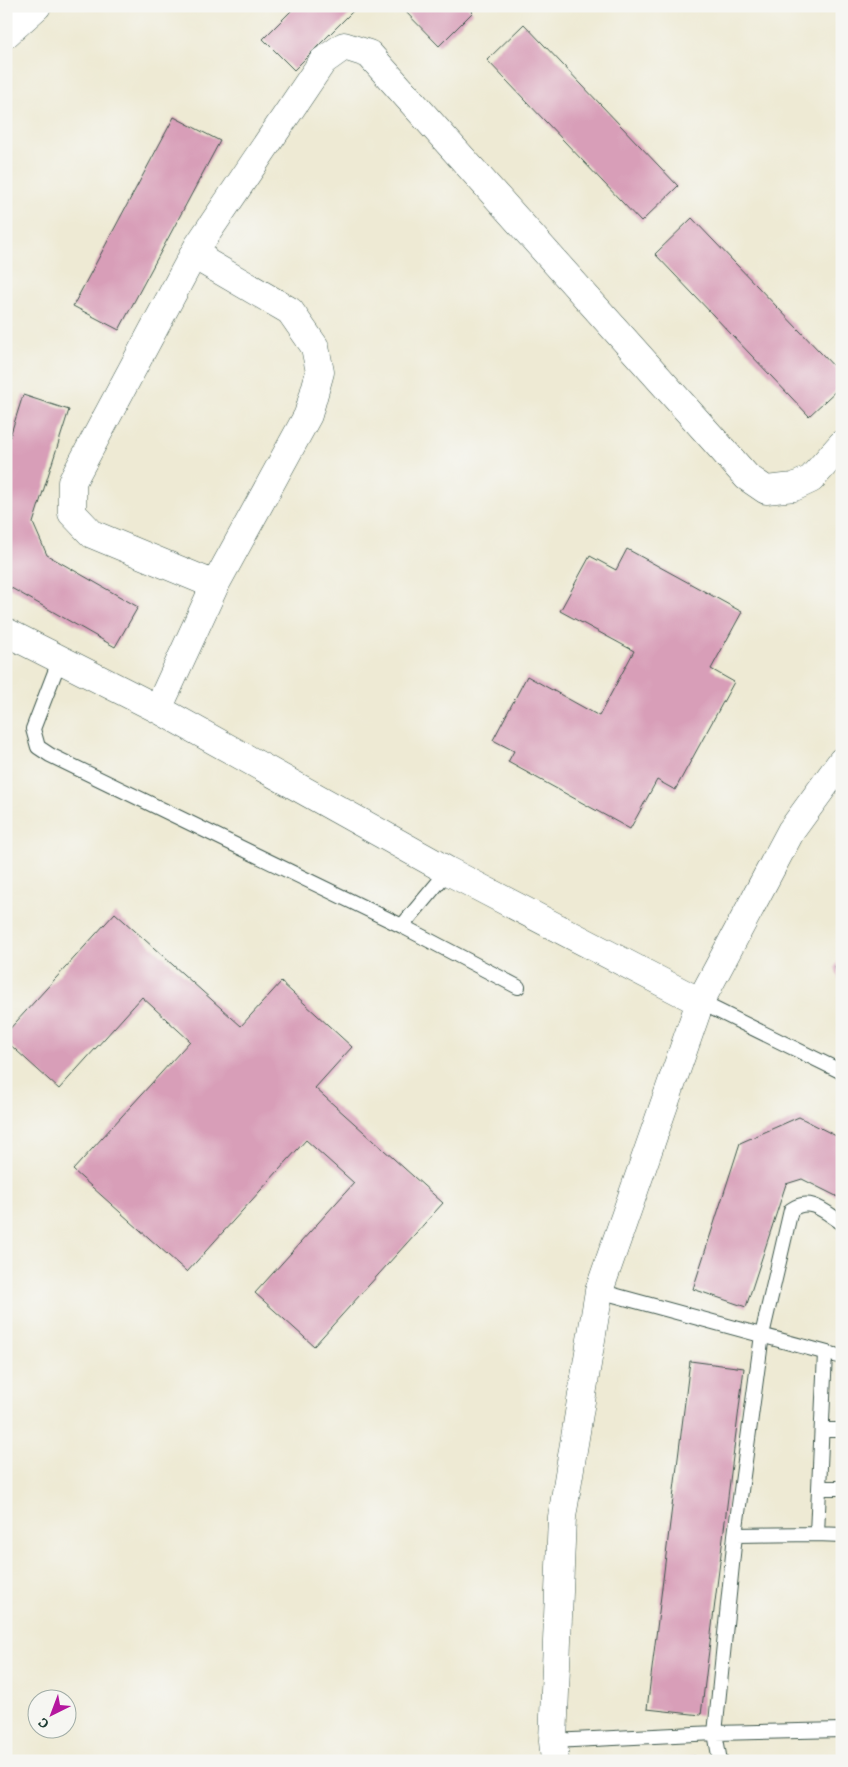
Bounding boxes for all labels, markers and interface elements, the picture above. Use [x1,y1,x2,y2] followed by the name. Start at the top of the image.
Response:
[28,1690,78,1740] north arrow
[34,1713,53,1733] text: С

